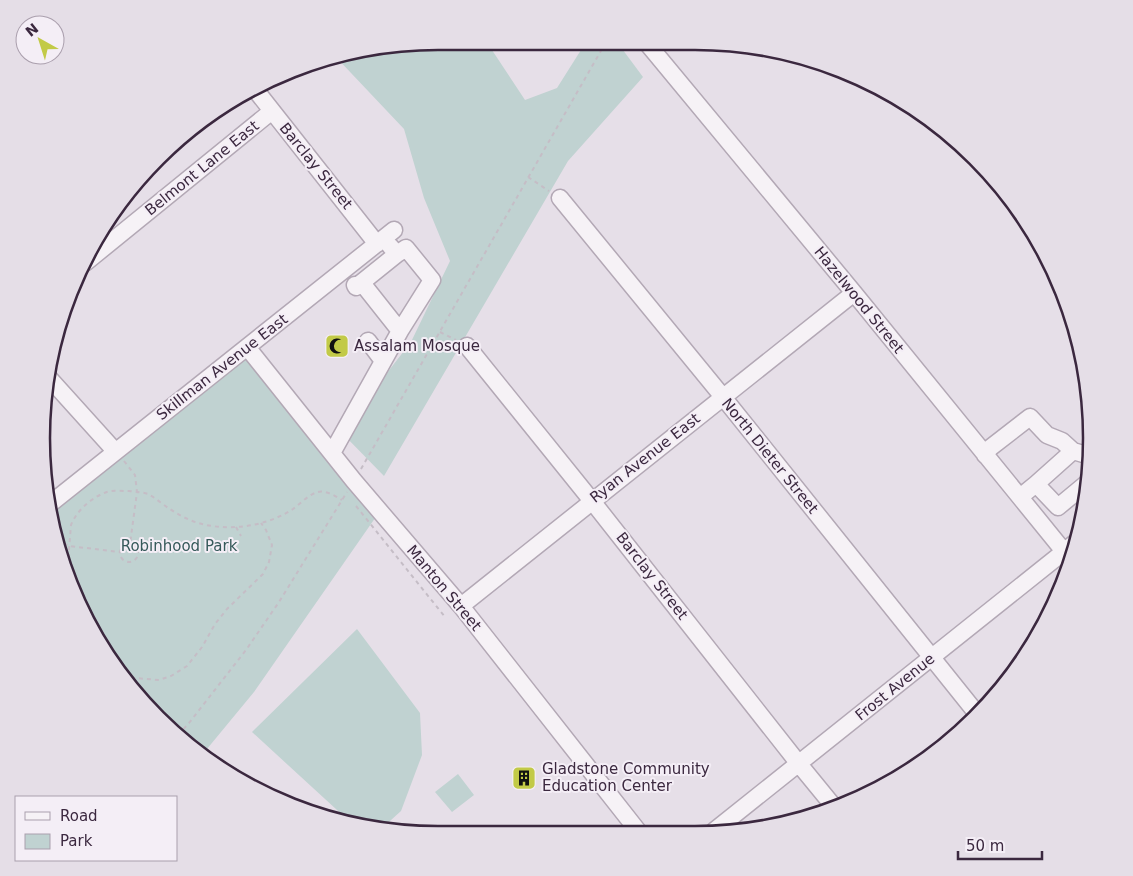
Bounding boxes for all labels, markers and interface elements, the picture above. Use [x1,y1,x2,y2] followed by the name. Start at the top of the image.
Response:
[15,15,65,65] north arrow
[22,20,41,40] text: N
[142,117,263,219] street label: Belmont Lane East
[276,119,356,213] street label: Barclay Street
[810,243,908,357] street label: Hazelwood Street
[153,310,291,424] street label: Skillman Avenue East
[324,333,350,359] mosque icon: Assalam Mosque
[354,337,480,355] place label: Assalam Mosque
[718,395,822,517] street label: North Dieter Street
[586,409,704,507] street label: Ryan Avenue East
[612,529,692,623] street label: Barclay Street
[121,537,238,555] park label: Robinhood Park
[403,541,485,635] street label: Manton Street
[852,650,938,724] street label: Frost Avenue
[542,760,710,795] place label: Gladstone Community Education Center
[511,765,537,791] building icon: Gladstone Community Education Center
[15,796,178,861] legend
[60,807,98,825] text: Road
[958,828,1042,860] scale bar
[60,832,93,850] text: Park
[966,837,1004,855] text: 50 m

